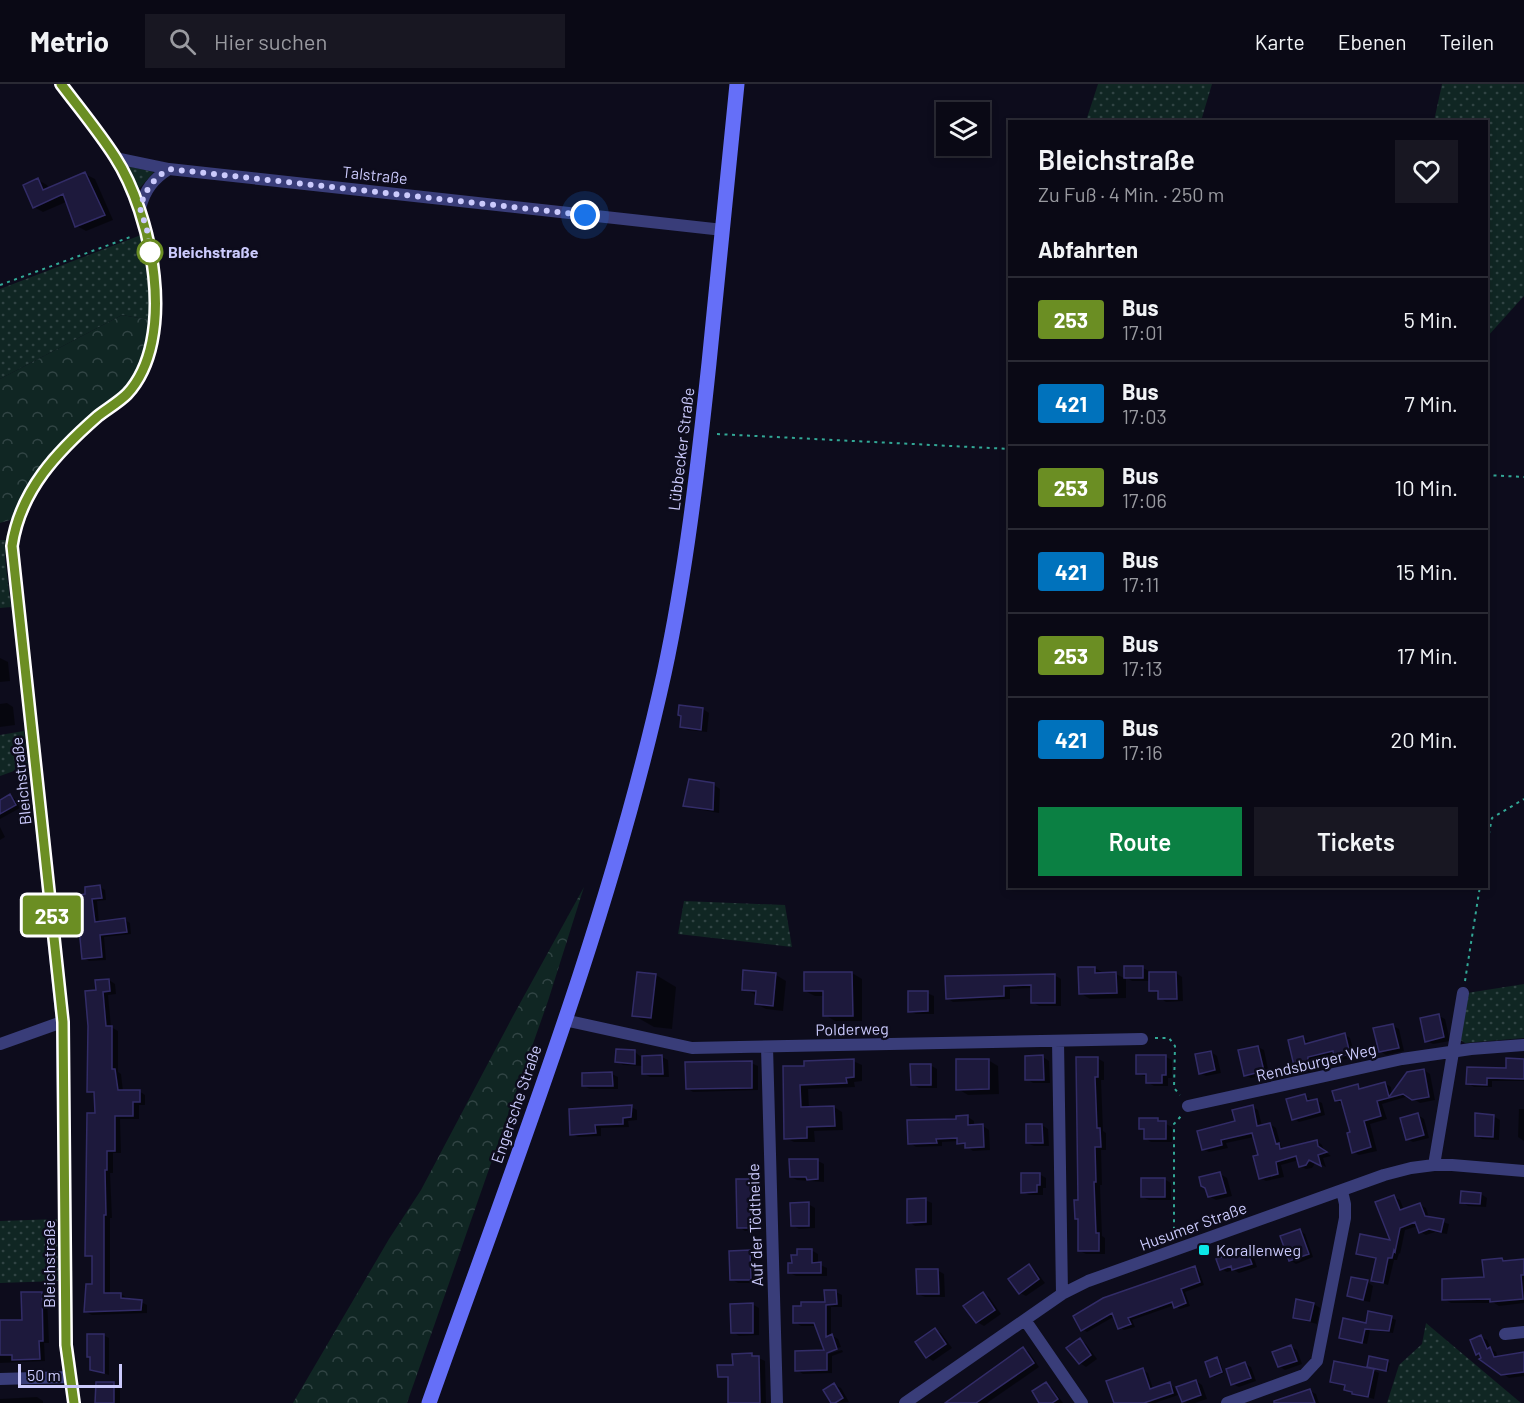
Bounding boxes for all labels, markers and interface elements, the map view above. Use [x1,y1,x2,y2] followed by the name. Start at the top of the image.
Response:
[145,14,565,68] search box
[30,24,109,58] text: Metrio
[166,25,199,58] icon: search
[214,28,327,54] text: Hier suchen
[1255,29,1305,54] text: Karte
[1338,29,1407,54] text: Ebenen
[1440,29,1494,54] text: Teilen
[936,102,990,156] map controls
[936,102,990,156] button: layers
[1395,140,1458,203] button: heart
[1038,142,1195,176] text: Bleichstraße
[341,162,409,187] street label: Talstraße
[1038,182,1224,206] text: Zu Fuß · 4 Min. · 250 m
[570,200,600,230] your location
[1038,236,1138,262] text: Abfahrten
[137,239,163,265] marker: Bleichstraße
[168,242,259,261] place label: Bleichstraße
[1122,294,1159,320] text: Bus
[1403,306,1458,332] text: 5 Min.
[1054,307,1088,332] text: 253
[1122,320,1163,344] text: 17:01
[1122,378,1159,404] text: Bus
[664,386,697,512] street label: Lübbecker Straße
[1404,390,1458,416] text: 7 Min.
[1055,391,1087,416] text: 421
[1122,404,1167,428] text: 17:03
[1122,462,1159,488] text: Bus
[1395,474,1458,500] text: 10 Min.
[1054,475,1088,500] text: 253
[1122,488,1167,512] text: 17:06
[1122,546,1159,572] text: Bus
[1396,558,1458,584] text: 15 Min.
[1055,559,1087,584] text: 421
[1122,572,1159,596] text: 17:11
[1122,630,1159,656] text: Bus
[1397,642,1458,668] text: 17 Min.
[1054,643,1088,668] text: 253
[1122,656,1163,680] text: 17:13
[1122,714,1159,740] text: Bus
[1391,726,1458,752] text: 20 Min.
[1055,727,1087,752] text: 421
[6,736,35,826] street label: Bleichstraße
[1122,740,1163,764] text: 17:16
[1038,807,1242,876] button: Route
[1254,807,1458,876] button: Tickets
[17,896,86,934] line badge: 253
[35,903,69,928] text: 253
[815,1018,889,1039] street label: Polderweg
[1254,1038,1378,1085] street label: Rendsburger Weg
[486,1042,545,1166] street label: Engersche Straße
[743,1163,766,1287] street label: Auf der Tödtheide
[1137,1197,1249,1254] street label: Husumer Straße
[39,1220,58,1308] street label: Bleichstraße
[1216,1240,1301,1259] place label: Korallenweg
[1197,1243,1211,1257] marker: Korallenweg
[18,1361,122,1388] scale bar
[27,1365,61,1384] text: 50 m

